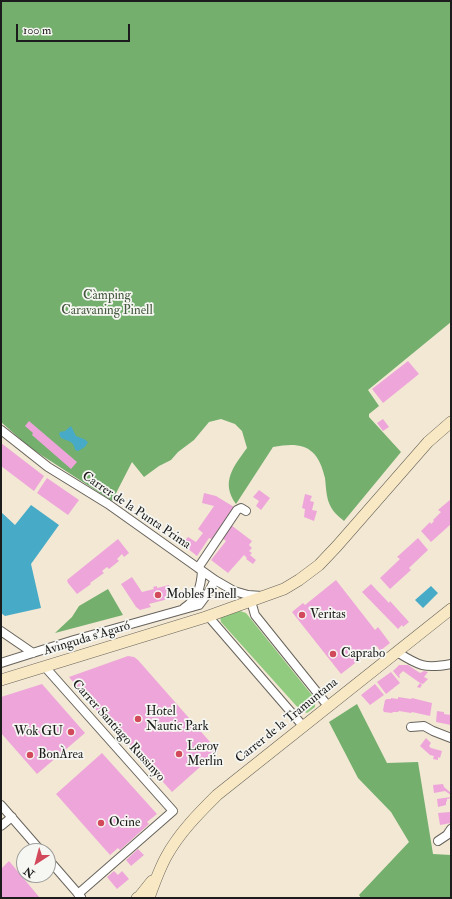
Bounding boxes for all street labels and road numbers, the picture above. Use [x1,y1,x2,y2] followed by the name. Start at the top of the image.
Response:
[79,469,193,553] street label: Carrer de la Punta Prima
[42,618,132,660] street label: Avinguda s'Agaró
[233,675,341,767] street label: Carrer de la Tramuntana
[68,677,168,785] street label: Carrer Santiago Russinyo

